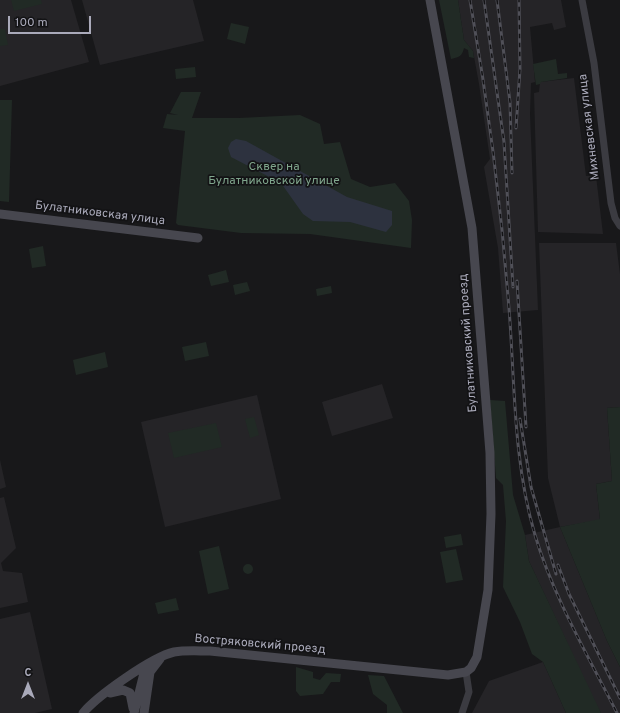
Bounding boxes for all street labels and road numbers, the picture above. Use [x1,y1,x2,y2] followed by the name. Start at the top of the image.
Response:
[576,73,604,181] street label: Михневская улица
[34,199,166,229] street label: Булатниковская улица
[457,273,481,413] street label: Булатниковский проезд
[194,632,326,658] street label: Востряковский проезд

